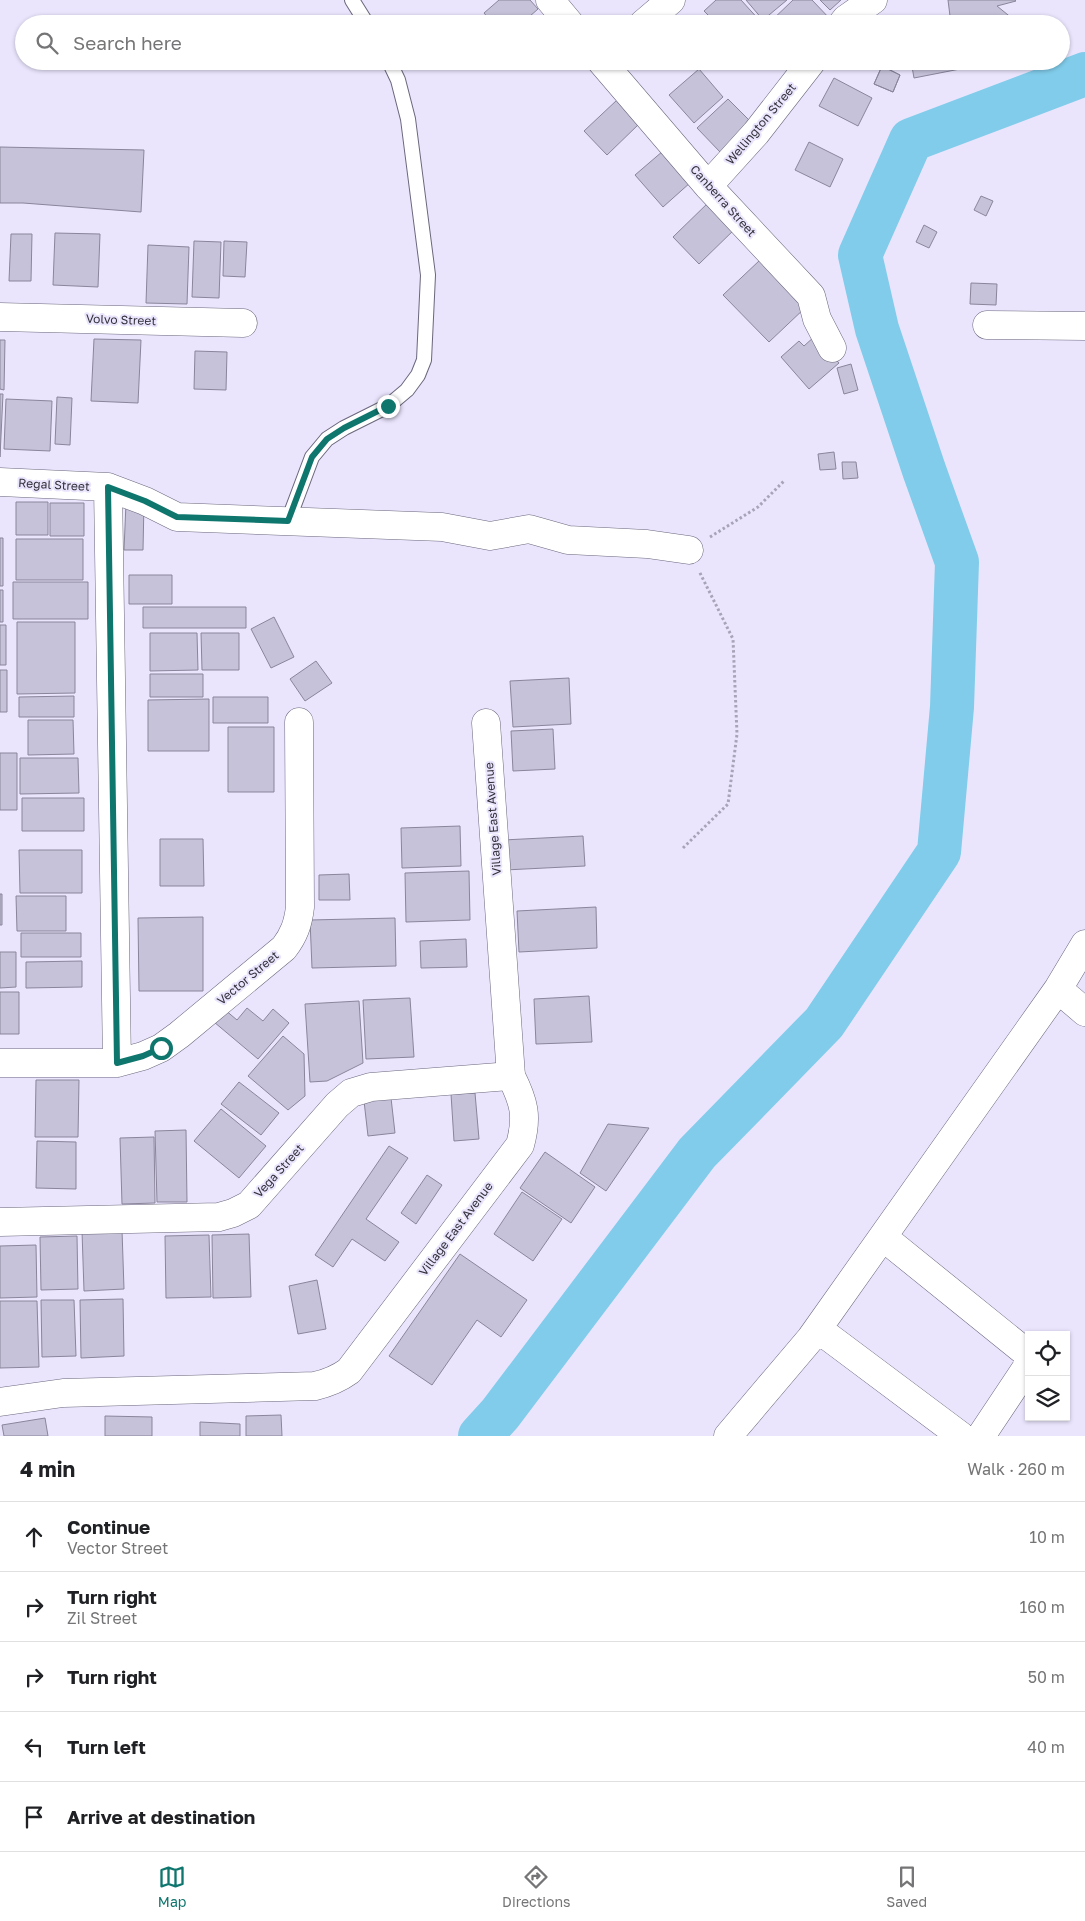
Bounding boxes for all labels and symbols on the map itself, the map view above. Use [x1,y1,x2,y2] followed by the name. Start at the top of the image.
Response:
[722,80,799,167] street label: Wellington Street
[687,162,760,240] street label: Canberra Street
[86,311,157,328] street label: Volvo Street
[377,395,400,418] route end
[18,475,90,494] street label: Regal Street
[481,762,504,876] street label: Village East Avenue
[214,947,282,1008] street label: Vector Street
[150,1037,173,1060] route start
[251,1141,307,1201] street label: Vega Street
[415,1179,496,1279] street label: Village East Avenue

